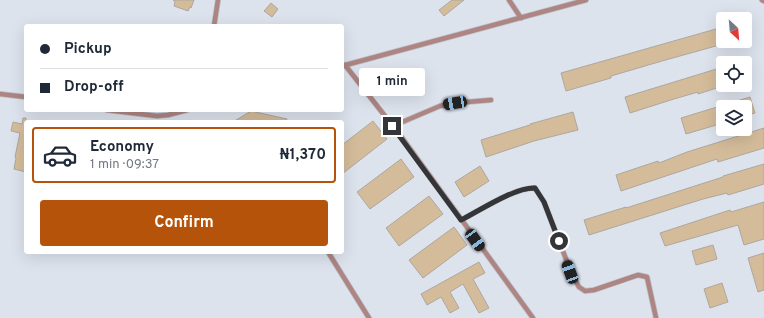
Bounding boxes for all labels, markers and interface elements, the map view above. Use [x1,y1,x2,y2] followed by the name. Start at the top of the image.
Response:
[716,12,752,48] north arrow
[716,12,752,136] map controls
[64,40,112,59] text: Pickup
[716,56,752,92] button: locate
[359,68,425,96] callout: 1 min
[376,74,408,90] text: 1 min
[64,78,124,97] text: Drop-off
[442,95,468,111] car
[716,100,752,136] button: layers
[383,117,401,135] route end
[42,137,78,173] icon: car
[90,138,154,157] text: Economy
[279,146,326,165] text: ₦1,370
[90,157,159,173] text: 1 min · 09:37
[40,200,328,246] button: Confirm
[463,227,487,253] car
[550,232,568,250] route start
[560,259,580,285] car

